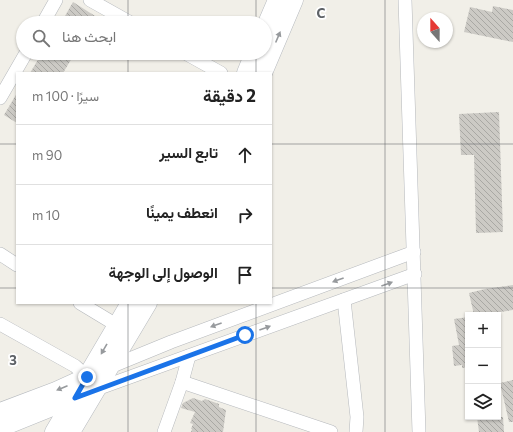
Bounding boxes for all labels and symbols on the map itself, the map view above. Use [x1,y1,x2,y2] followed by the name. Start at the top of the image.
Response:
[317,5,326,21] text: C
[417,12,453,48] north arrow
[275,31,282,43] one-way arrow
[331,278,343,284] one-way arrow
[382,280,394,286] one-way arrow
[210,323,222,329] one-way arrow
[259,325,271,331] one-way arrow
[236,326,254,344] route start
[100,343,107,355] one-way arrow
[9,352,17,368] text: 3
[78,368,96,386] route end
[56,385,67,391] one-way arrow

